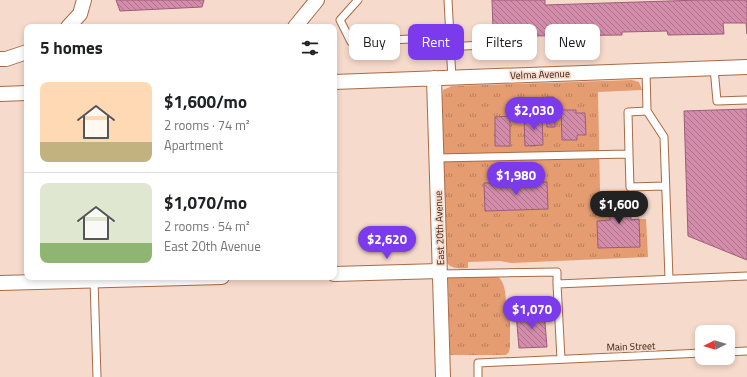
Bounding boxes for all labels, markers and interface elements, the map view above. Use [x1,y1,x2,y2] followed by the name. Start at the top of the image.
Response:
[349,24,400,60] chip: Buy
[408,24,464,60] chip: Rent
[472,24,537,60] chip: Filters
[545,24,600,60] chip: New
[40,35,103,61] text: 5 homes
[299,37,321,59] icon: filters
[510,66,570,83] street label: Velma Avenue
[164,89,247,115] text: $1,600/mo
[501,97,567,131] pin: $2,030
[72,98,120,146] icon: home
[514,100,554,120] text: $2,030
[164,115,250,135] text: 2 rooms · 74 m²
[164,135,223,155] text: Apartment
[483,162,549,196] pin: $1,980
[496,165,536,185] text: $1,980
[164,190,247,216] text: $1,070/mo
[431,191,448,265] street label: East 20th Avenue
[586,191,652,225] pin: $1,600
[599,194,639,214] text: $1,600
[72,199,120,247] icon: home
[164,216,250,236] text: 2 rooms · 54 m²
[354,226,420,260] pin: $2,620
[367,229,407,249] text: $2,620
[164,236,261,256] text: East 20th Avenue
[499,296,565,330] pin: $1,070
[512,299,552,319] text: $1,070
[695,325,735,365] north arrow
[695,325,735,365] map controls
[606,338,656,355] street label: Main Street

